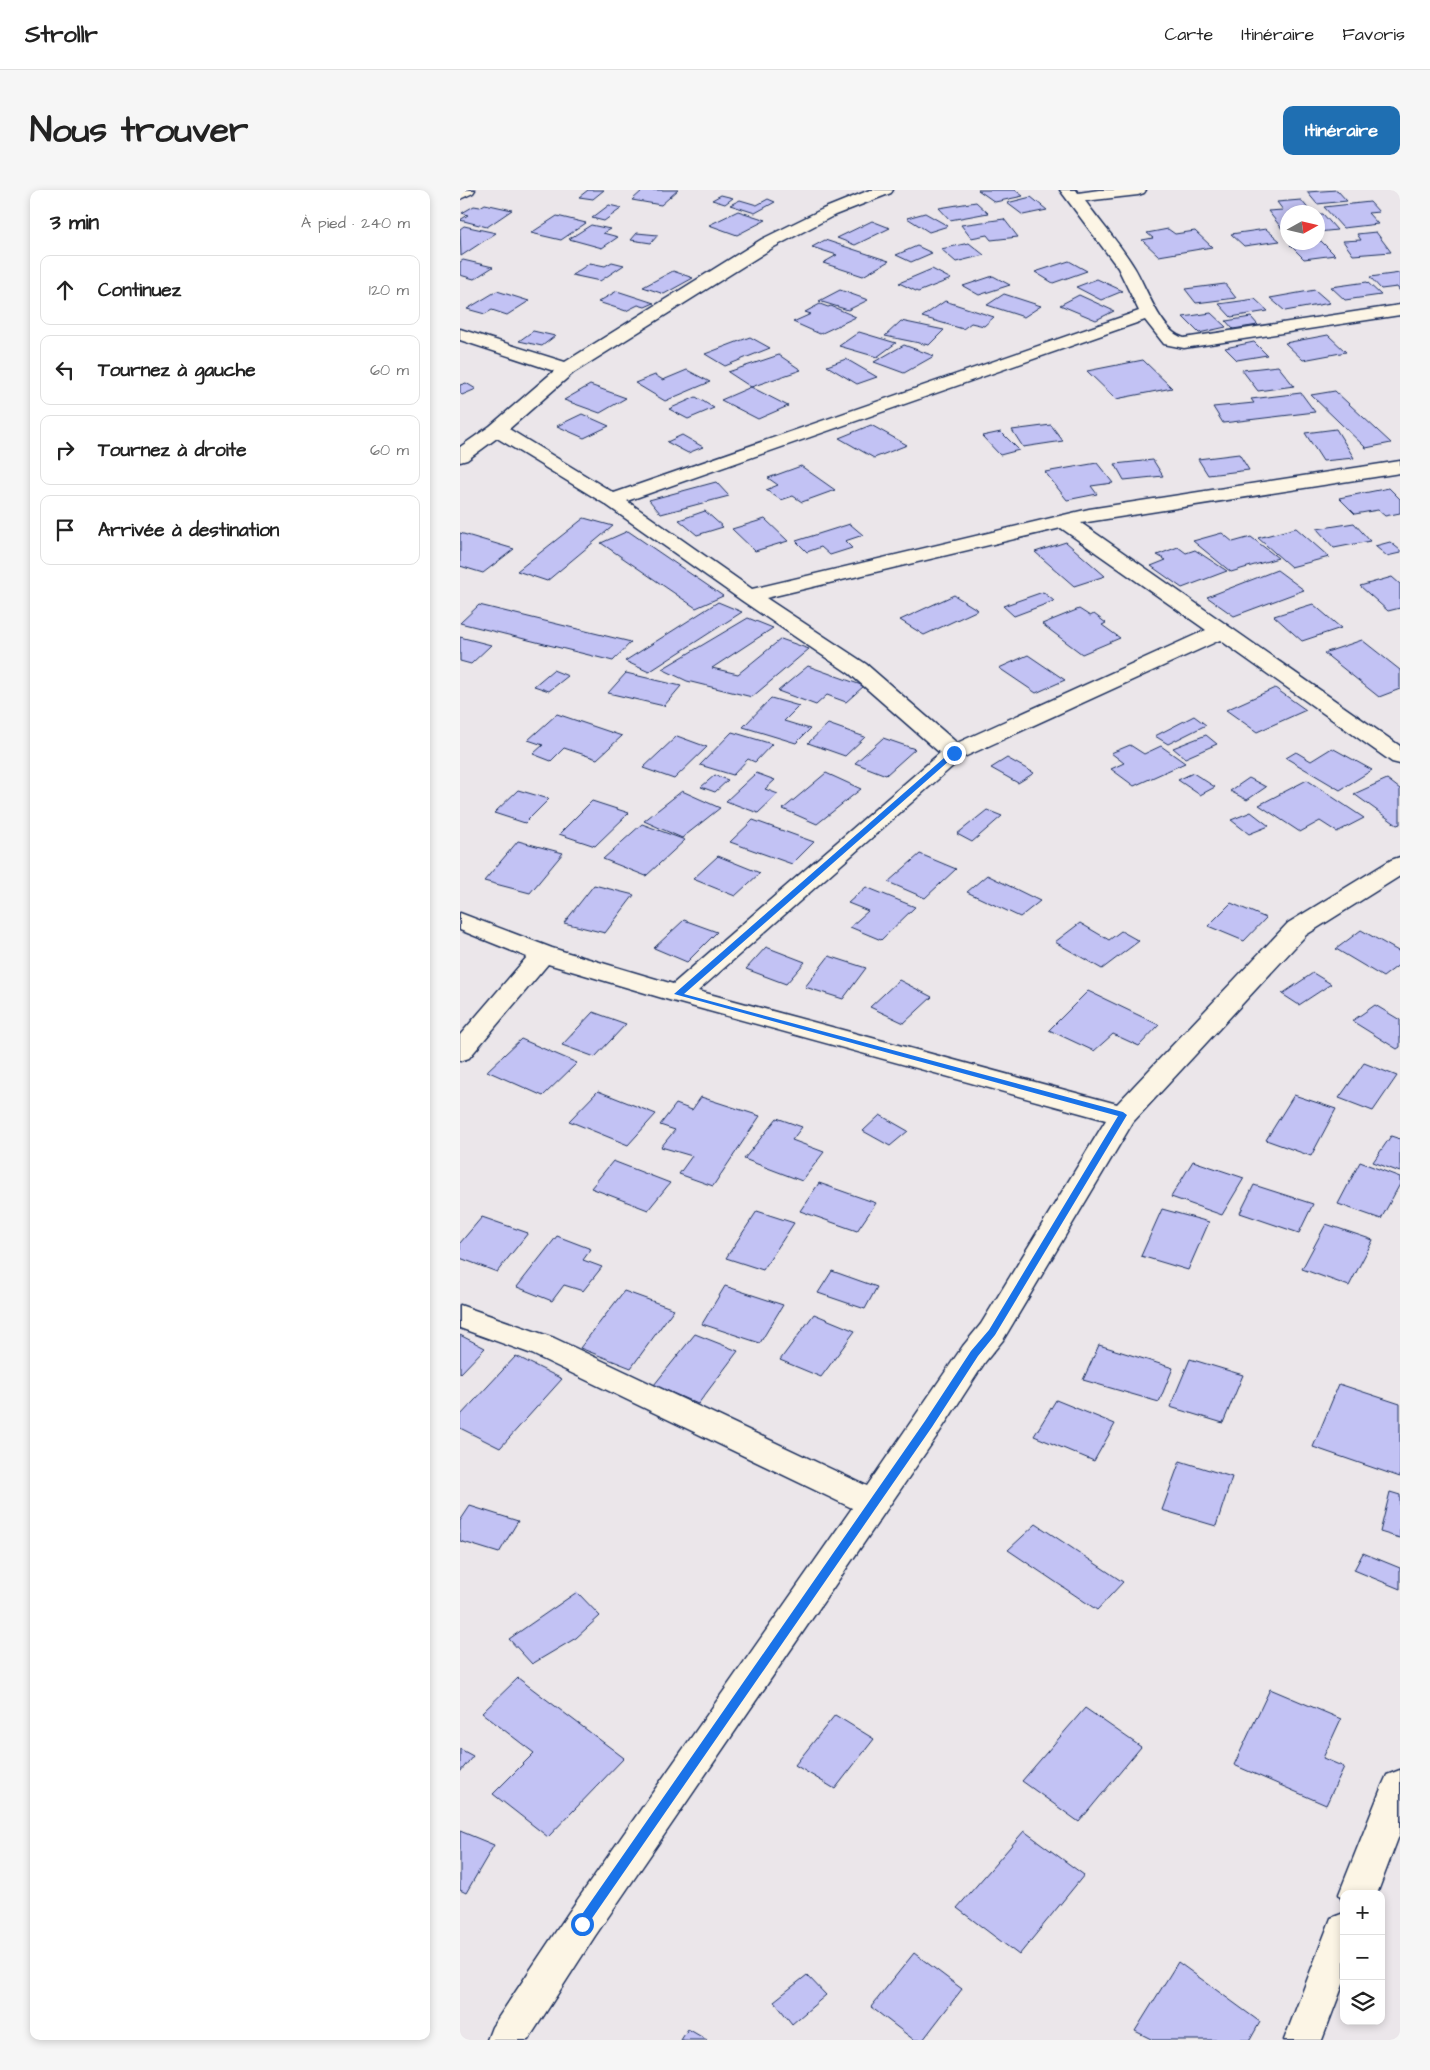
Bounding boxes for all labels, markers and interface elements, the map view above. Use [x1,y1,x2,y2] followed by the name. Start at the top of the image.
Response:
[25,18,98,52] text: Strollr
[1164,22,1213,47] text: Carte
[1241,22,1314,47] text: Itinéraire
[1342,22,1405,47] text: Favoris
[30,106,248,155] text: Nous trouver
[1283,106,1400,155] button: Itinéraire
[1280,205,1325,250] north arrow
[50,208,99,237] text: 3 min
[301,212,410,234] text: À pied · 240 m
[51,276,79,304] icon: ahead
[98,277,181,304] text: Continuez
[369,279,409,301] text: 120 m
[51,356,79,384] icon: left
[98,357,256,384] text: Tournez à gauche
[370,359,409,381] text: 60 m
[51,436,79,464] icon: right
[98,437,246,464] text: Tournez à droite
[370,439,409,461] text: 60 m
[51,516,79,544] icon: arrive
[98,517,279,544] text: Arrivée à destination
[943,742,966,765] route end
[1340,1890,1385,2025] map controls
[1340,1890,1385,1935] button: +
[571,1913,594,1936] route start
[1340,1935,1385,1980] button: −
[1340,1980,1385,2025] button: layers

